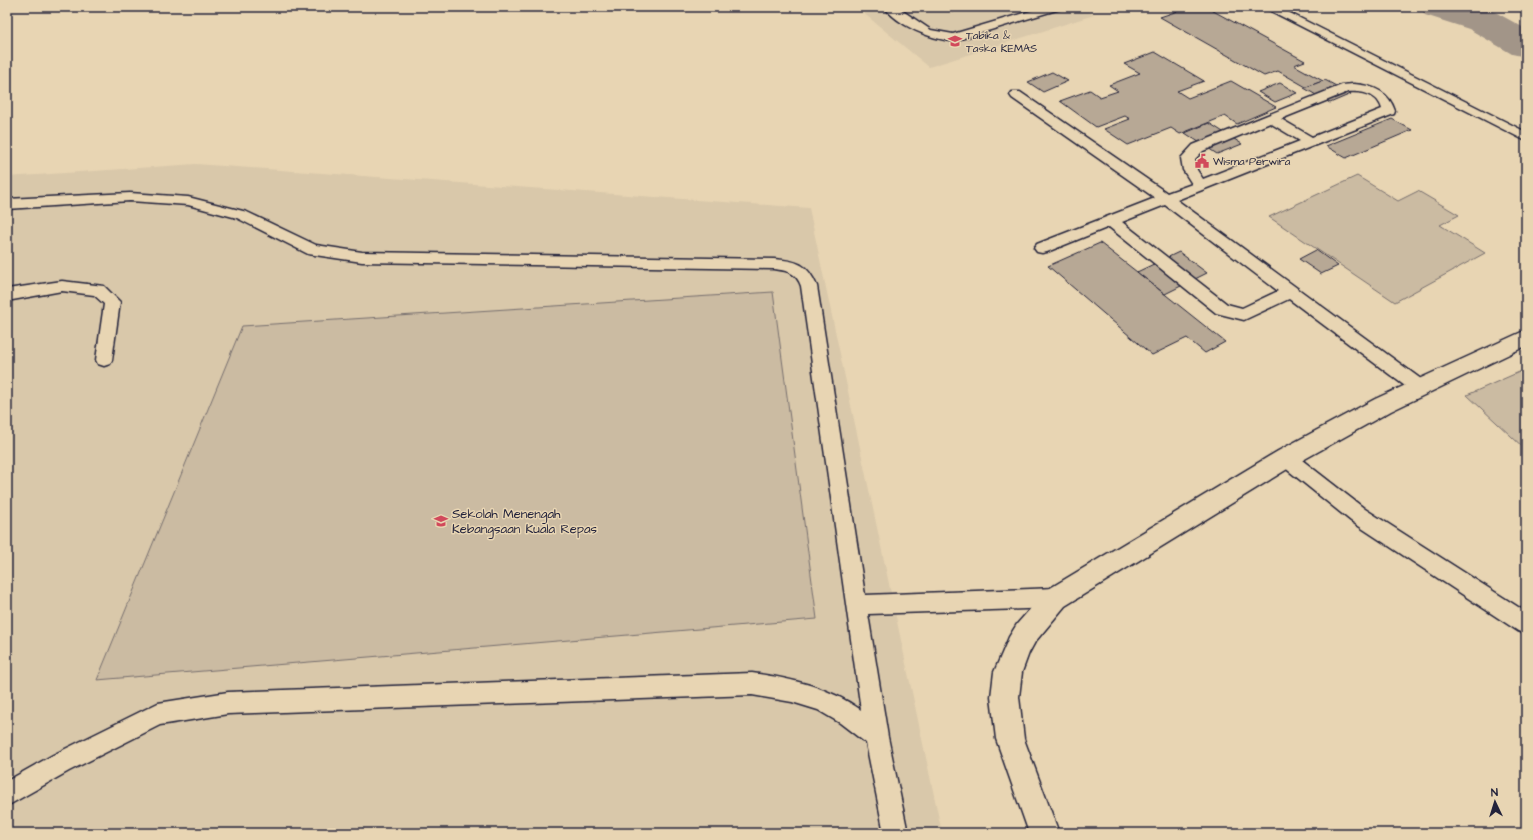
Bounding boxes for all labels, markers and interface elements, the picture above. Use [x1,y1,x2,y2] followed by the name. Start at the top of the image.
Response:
[966,28,1037,56] place label: Tabika & Taska KEMAS
[947,33,963,49] school or university icon: Tabika & Taska KEMAS
[1194,153,1210,169] public building icon: Wisma Perwira
[1213,154,1291,169] place label: Wisma Perwira
[452,505,598,539] place label: Sekolah Menengah Kebangsaan Kuala Repas
[433,513,449,529] school or university icon: Sekolah Menengah Kebangsaan Kuala Repas
[1475,782,1515,822] north arrow
[1490,785,1498,800] text: N

